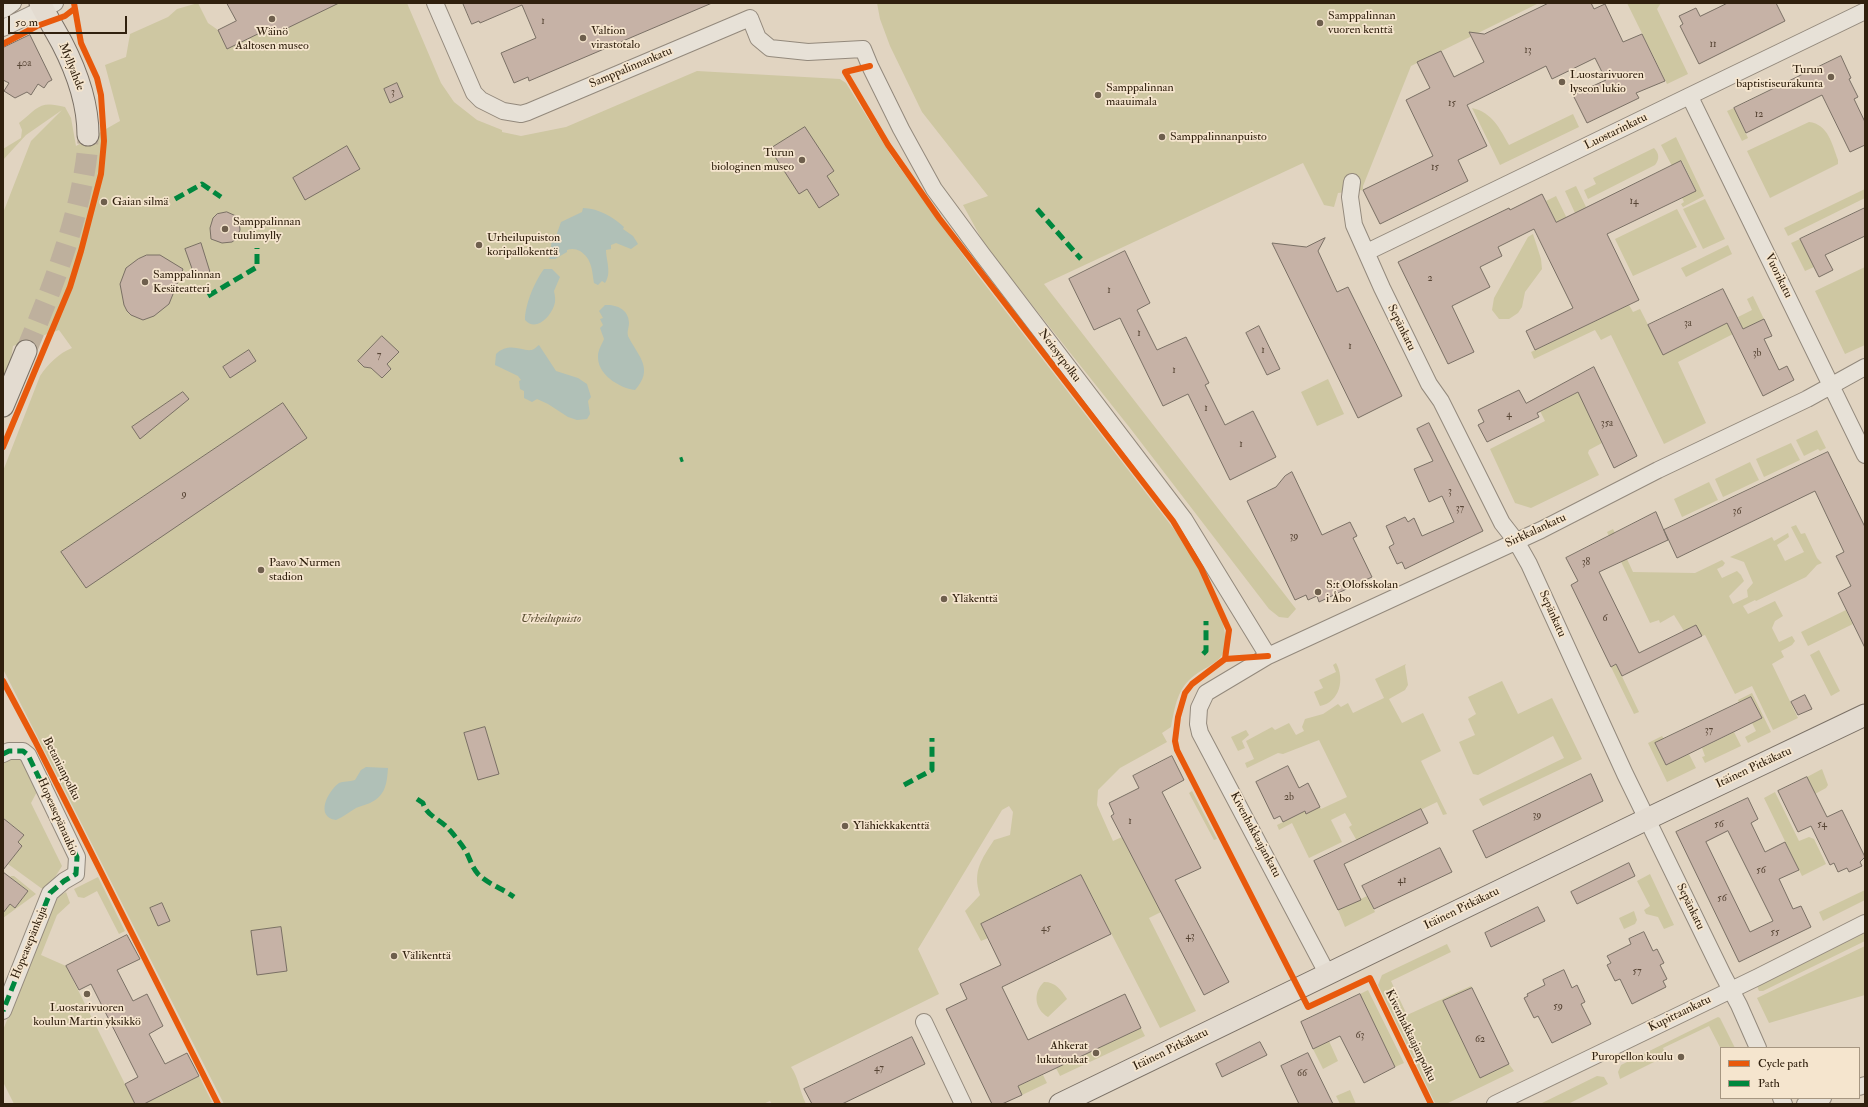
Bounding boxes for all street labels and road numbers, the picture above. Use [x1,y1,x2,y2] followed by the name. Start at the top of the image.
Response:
[55,41,87,93] street label: Myllyahde
[588,44,674,92] street label: Samppalinnankatu
[1582,111,1650,153] street label: Luostarinkatu
[1761,251,1795,301] street label: Vuorikatu
[1384,303,1418,353] street label: Sepänkatu
[1034,327,1084,385] street label: Neitsytpolku
[1503,511,1569,551] street label: Sirkkalankatu
[1535,588,1569,640] street label: Sepänkatu
[39,735,83,803] street label: Betanianpolku
[1714,744,1794,792] street label: Itäinen Pitkäkatu
[33,776,81,858] street label: Hopeasepänaukio
[1226,790,1284,880] street label: Kivenhakkaajankatu
[1673,882,1707,932] street label: Sepänkatu
[1422,885,1502,933] street label: Itäinen Pitkäkatu
[9,904,51,982] street label: Hopeasepänkuja
[1381,988,1439,1084] street label: Kivenhakkaajanpolku
[1646,993,1714,1035] street label: Kupittaankatu
[1131,1026,1211,1074] street label: Itäinen Pitkäkatu

